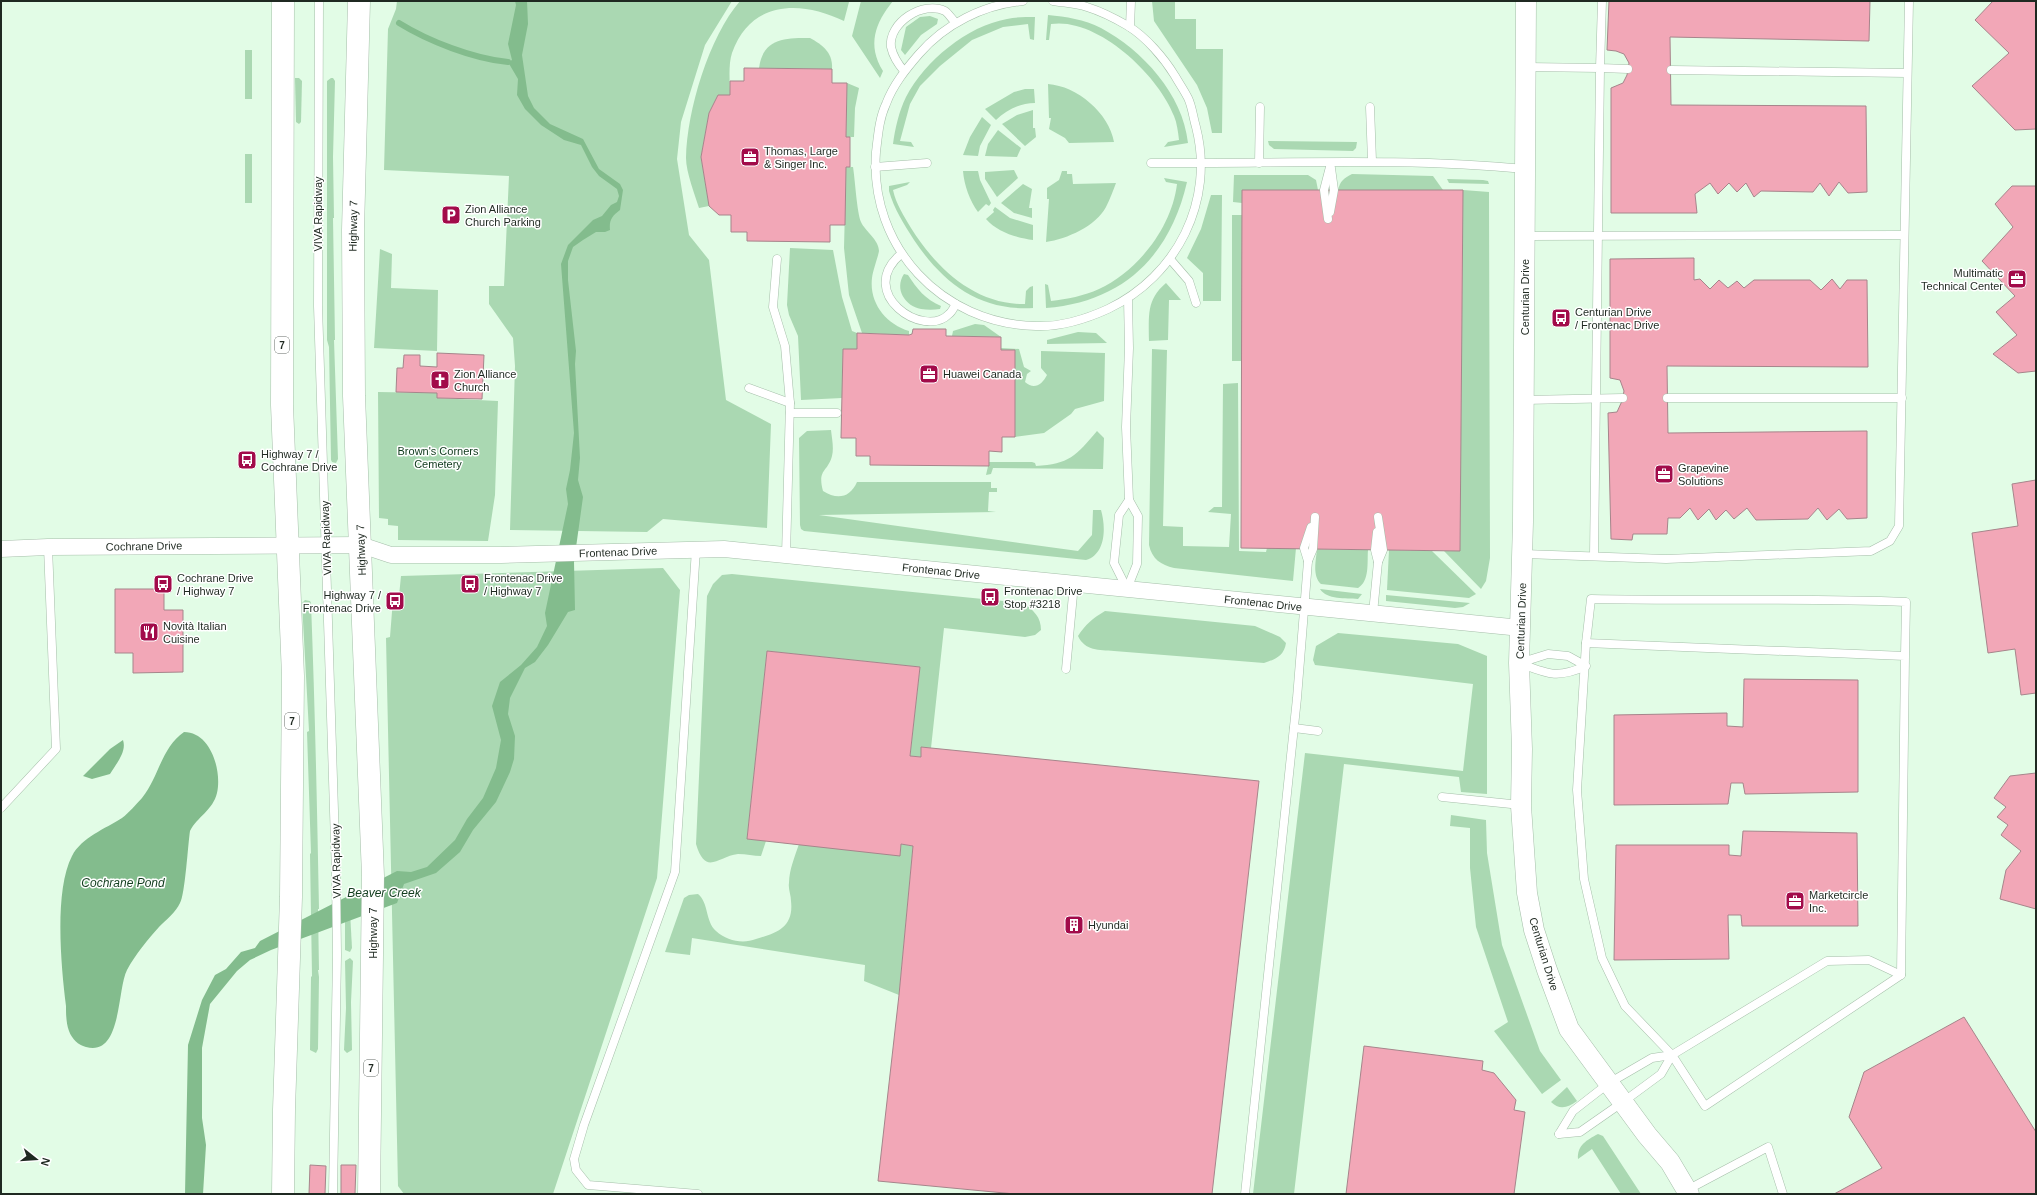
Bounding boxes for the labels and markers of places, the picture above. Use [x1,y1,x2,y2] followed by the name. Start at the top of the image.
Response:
[764,145,838,170] place label: Thomas, Large & Singer Inc.
[739,146,761,168] office icon: Thomas, Large & Singer Inc.
[465,203,541,228] place label: Zion Alliance Church Parking
[440,204,462,226] parking icon: Zion Alliance Church Parking
[1921,267,2003,292] place label: Multimatic Technical Center
[2006,268,2028,290] office icon: Multimatic Technical Center
[1575,306,1659,331] place label: Centurian Drive / Frontenac Drive
[1550,307,1572,329] bus stop icon: Centurian Drive / Frontenac Drive
[918,363,940,385] office icon: Huawei Canada
[454,368,516,393] place label: Zion Alliance Church
[943,368,1022,380] place label: Huawei Canada
[429,369,451,391] church icon: Zion Alliance Church
[261,448,337,473] place label: Highway 7 / Cochrane Drive
[236,449,258,471] bus stop icon: Highway 7 / Cochrane Drive
[1678,462,1729,487] place label: Grapevine Solutions
[1653,463,1675,485] office icon: Grapevine Solutions
[177,572,253,597] place label: Cochrane Drive / Highway 7
[484,572,562,597] place label: Frontenac Drive / Highway 7
[152,573,174,595] bus stop icon: Cochrane Drive / Highway 7
[459,573,481,595] bus stop icon: Frontenac Drive / Highway 7
[1004,585,1082,610] place label: Frontenac Drive Stop #3218
[979,586,1001,608] bus stop icon: Frontenac Drive Stop #3218
[303,589,382,614] place label: Highway 7 / Frontenac Drive
[384,590,406,612] bus stop icon: Highway 7 / Frontenac Drive
[163,620,227,645] place label: Novità Italian Cuisine
[138,621,160,643] restaurant icon: Novità Italian Cuisine
[1809,889,1868,914] place label: Marketcircle Inc.
[1784,890,1806,912] office icon: Marketcircle Inc.
[1063,914,1085,936] building icon: Hyundai
[1088,919,1128,931] place label: Hyundai

